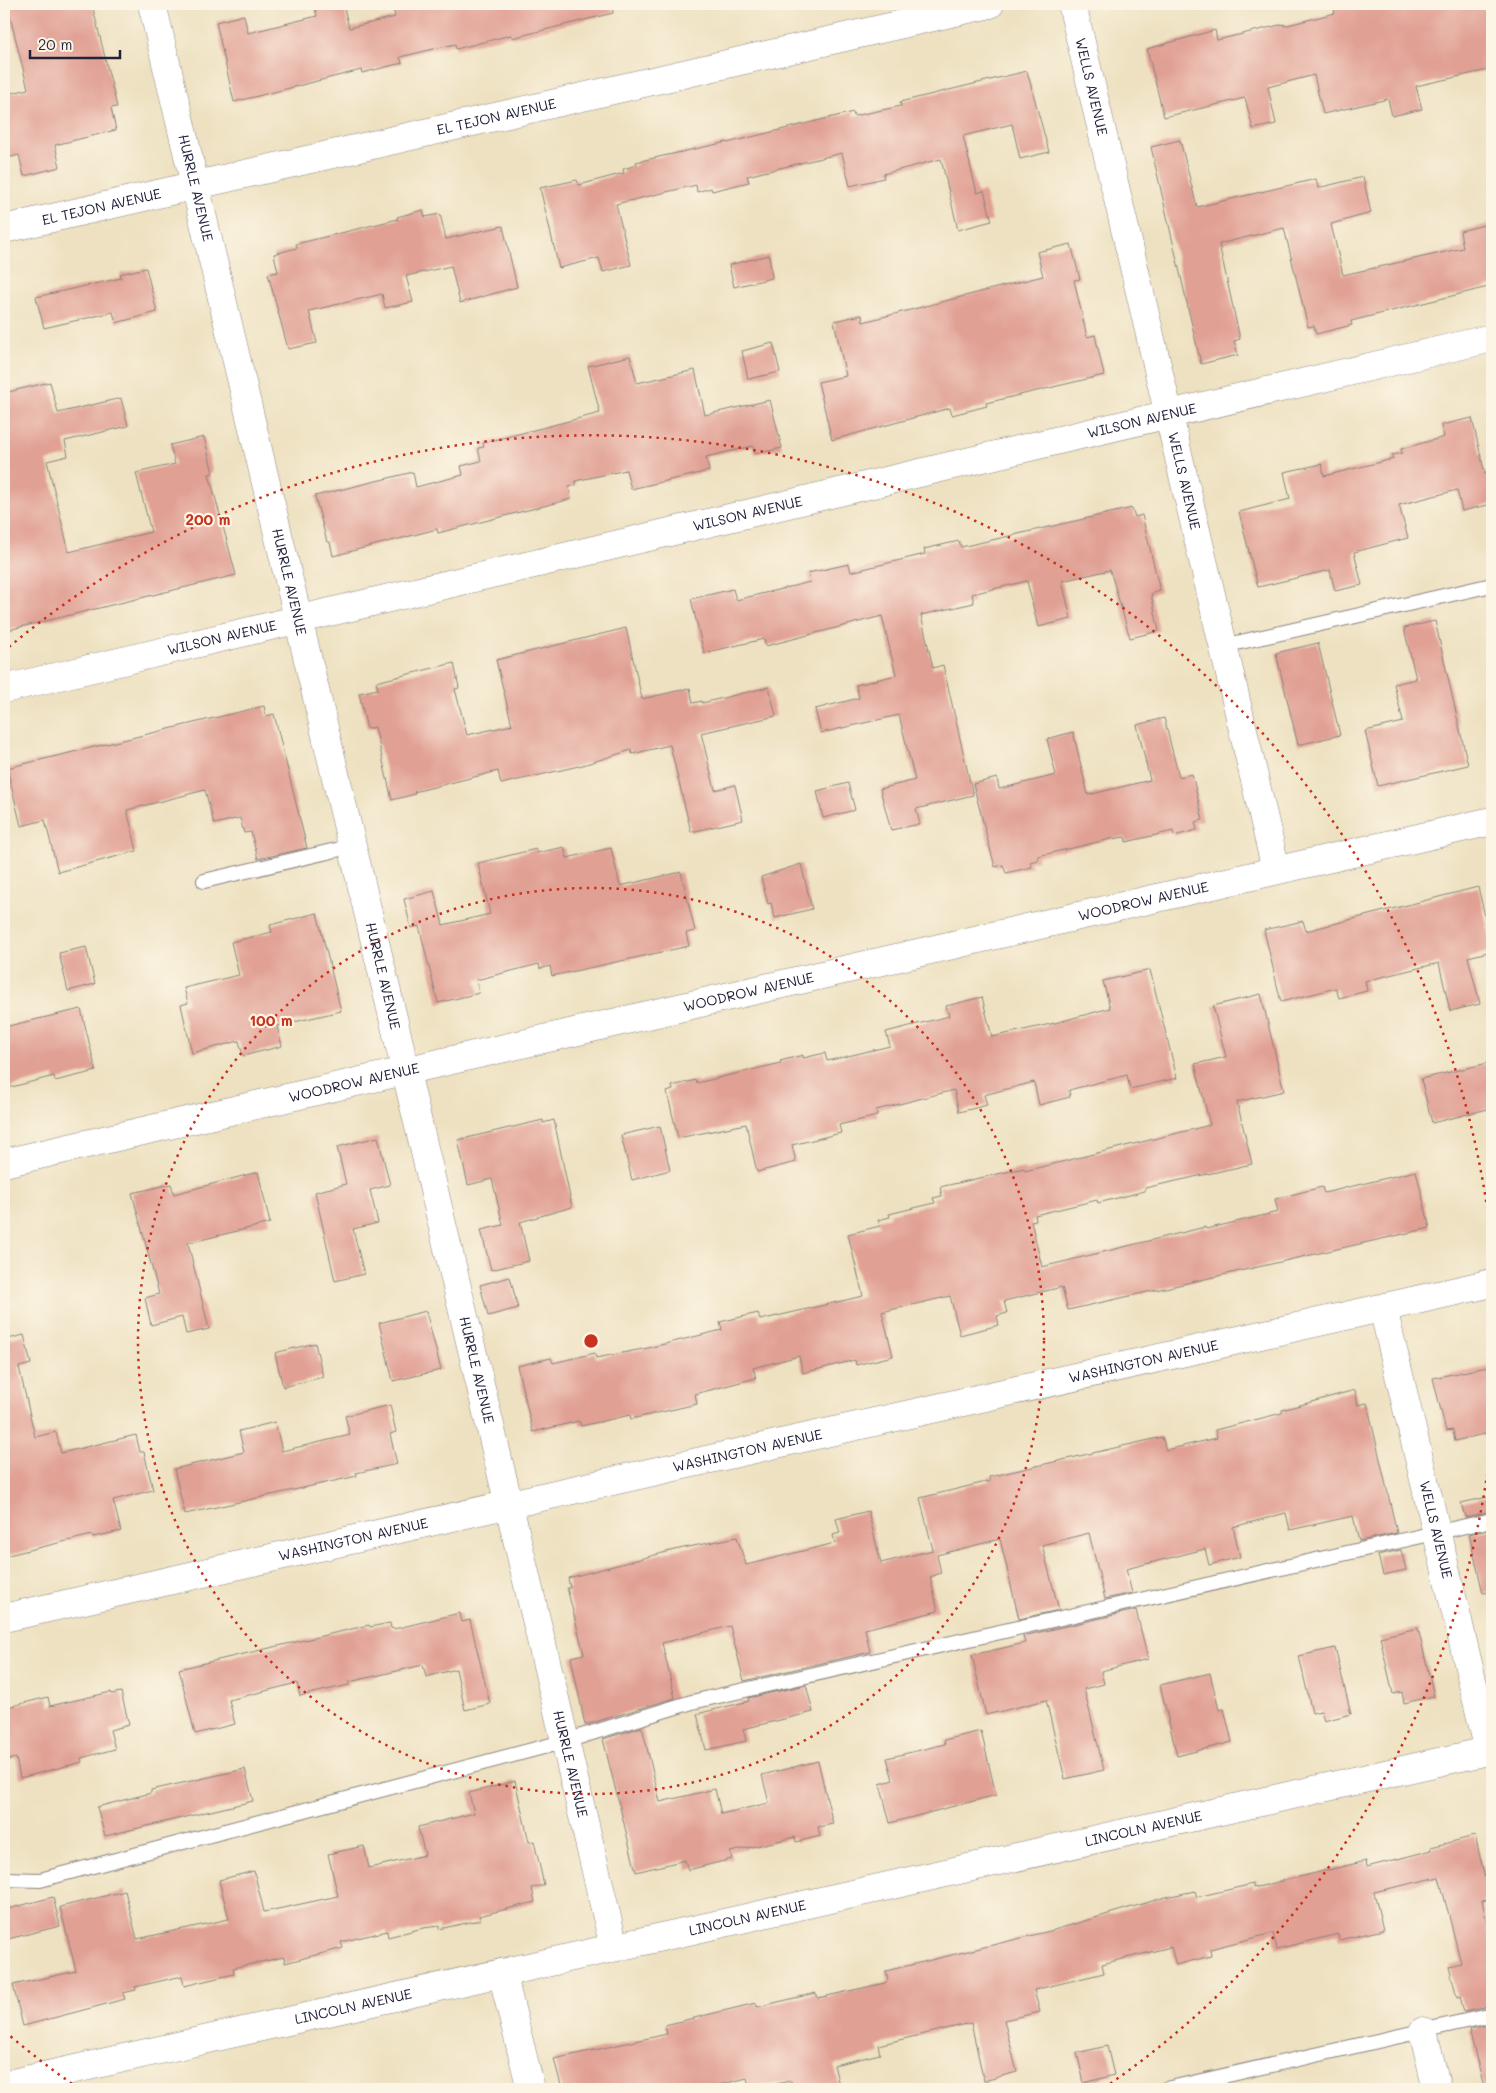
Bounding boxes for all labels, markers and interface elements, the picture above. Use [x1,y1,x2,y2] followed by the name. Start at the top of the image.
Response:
[30,28,120,60] scale bar
[38,34,72,54] text: 20 m
[1071,36,1113,137] street label: WELLS AVENUE
[435,93,558,139] street label: EL TEJON AVENUE
[174,132,218,243] street label: HURRLE AVENUE
[40,183,163,229] street label: EL TEJON AVENUE
[1085,398,1198,442] street label: WILSON AVENUE
[1164,430,1206,532] street label: WELLS AVENUE
[691,491,804,535] street label: WILSON AVENUE
[186,509,231,529] text: 200 m
[268,526,312,637] street label: HURRLE AVENUE
[165,615,279,659] street label: WILSON AVENUE
[1076,876,1210,925] street label: WOODROW AVENUE
[362,920,405,1031] street label: HURRLE AVENUE
[681,967,816,1016] street label: WOODROW AVENUE
[249,1010,293,1030] text: 100 m
[287,1058,421,1106] street label: WOODROW AVENUE
[455,1314,499,1425] street label: HURRLE AVENUE
[582,1332,600,1350] centre of rings
[1067,1335,1220,1387] street label: WASHINGTON AVENUE
[671,1424,824,1476] street label: WASHINGTON AVENUE
[1416,1479,1457,1580] street label: WELLS AVENUE
[277,1513,430,1565] street label: WASHINGTON AVENUE
[549,1708,593,1819] street label: HURRLE AVENUE
[1083,1806,1204,1850] street label: LINCOLN AVENUE
[687,1895,808,1940] street label: LINCOLN AVENUE
[293,1983,414,2028] street label: LINCOLN AVENUE

